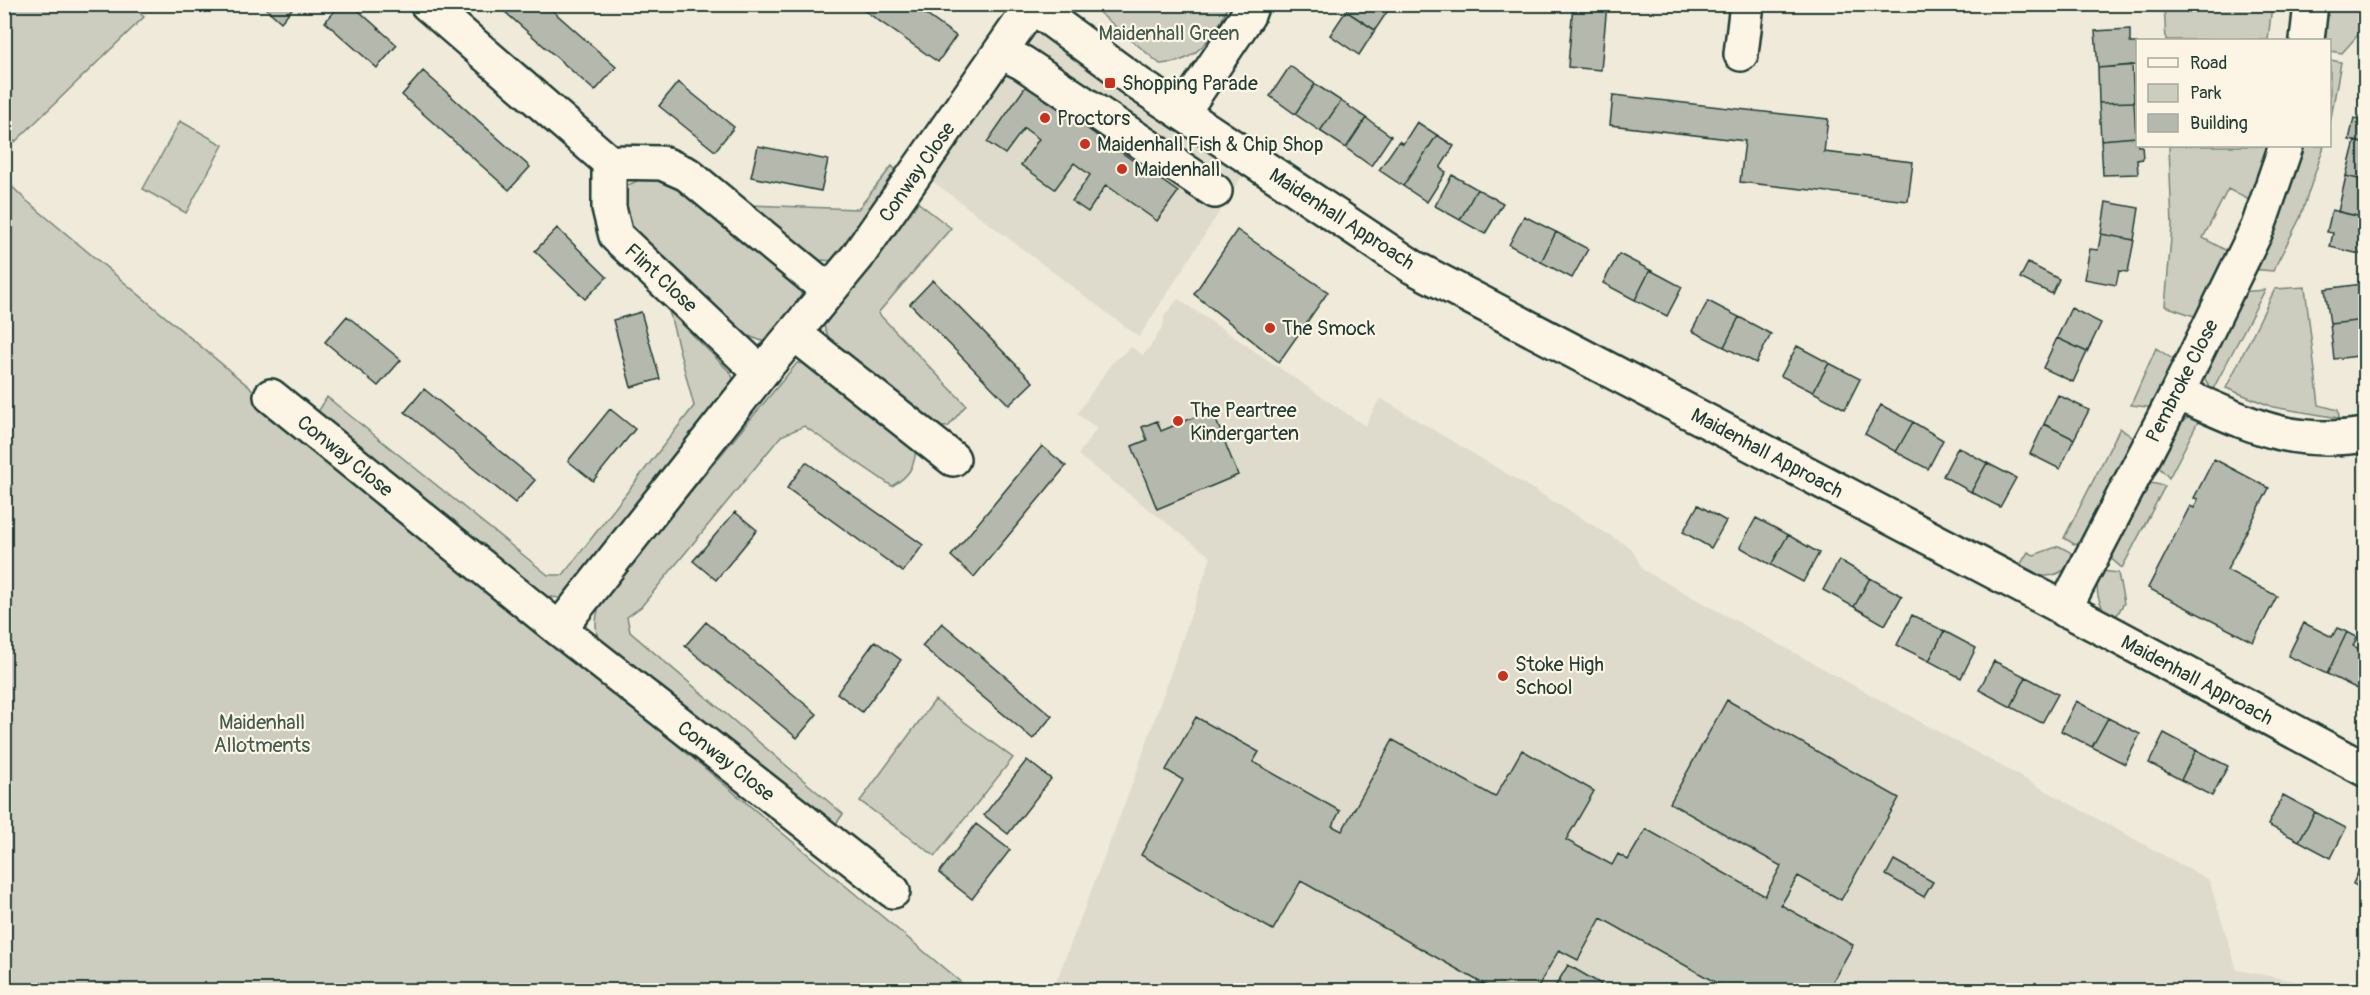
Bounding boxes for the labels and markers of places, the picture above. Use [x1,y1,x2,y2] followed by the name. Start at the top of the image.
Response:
[1122,71,1258,96] place label: Shopping Parade
[1103,76,1117,90] marker: Shopping Parade
[1057,106,1130,131] place label: Proctors
[1038,111,1052,125] marker: Proctors
[1097,132,1323,157] place label: Maidenhall Fish & Chip Shop
[1078,137,1092,151] marker: Maidenhall Fish & Chip Shop
[1134,157,1220,182] place label: Maidenhall
[1115,162,1129,176] marker: Maidenhall
[1282,316,1376,341] place label: The Smock
[1263,321,1277,335] marker: The Smock
[1190,398,1299,446] place label: The Peartree Kindergarten
[1171,414,1185,428] marker: The Peartree Kindergarten
[1515,652,1604,700] place label: Stoke High School
[1496,669,1510,683] marker: Stoke High School

